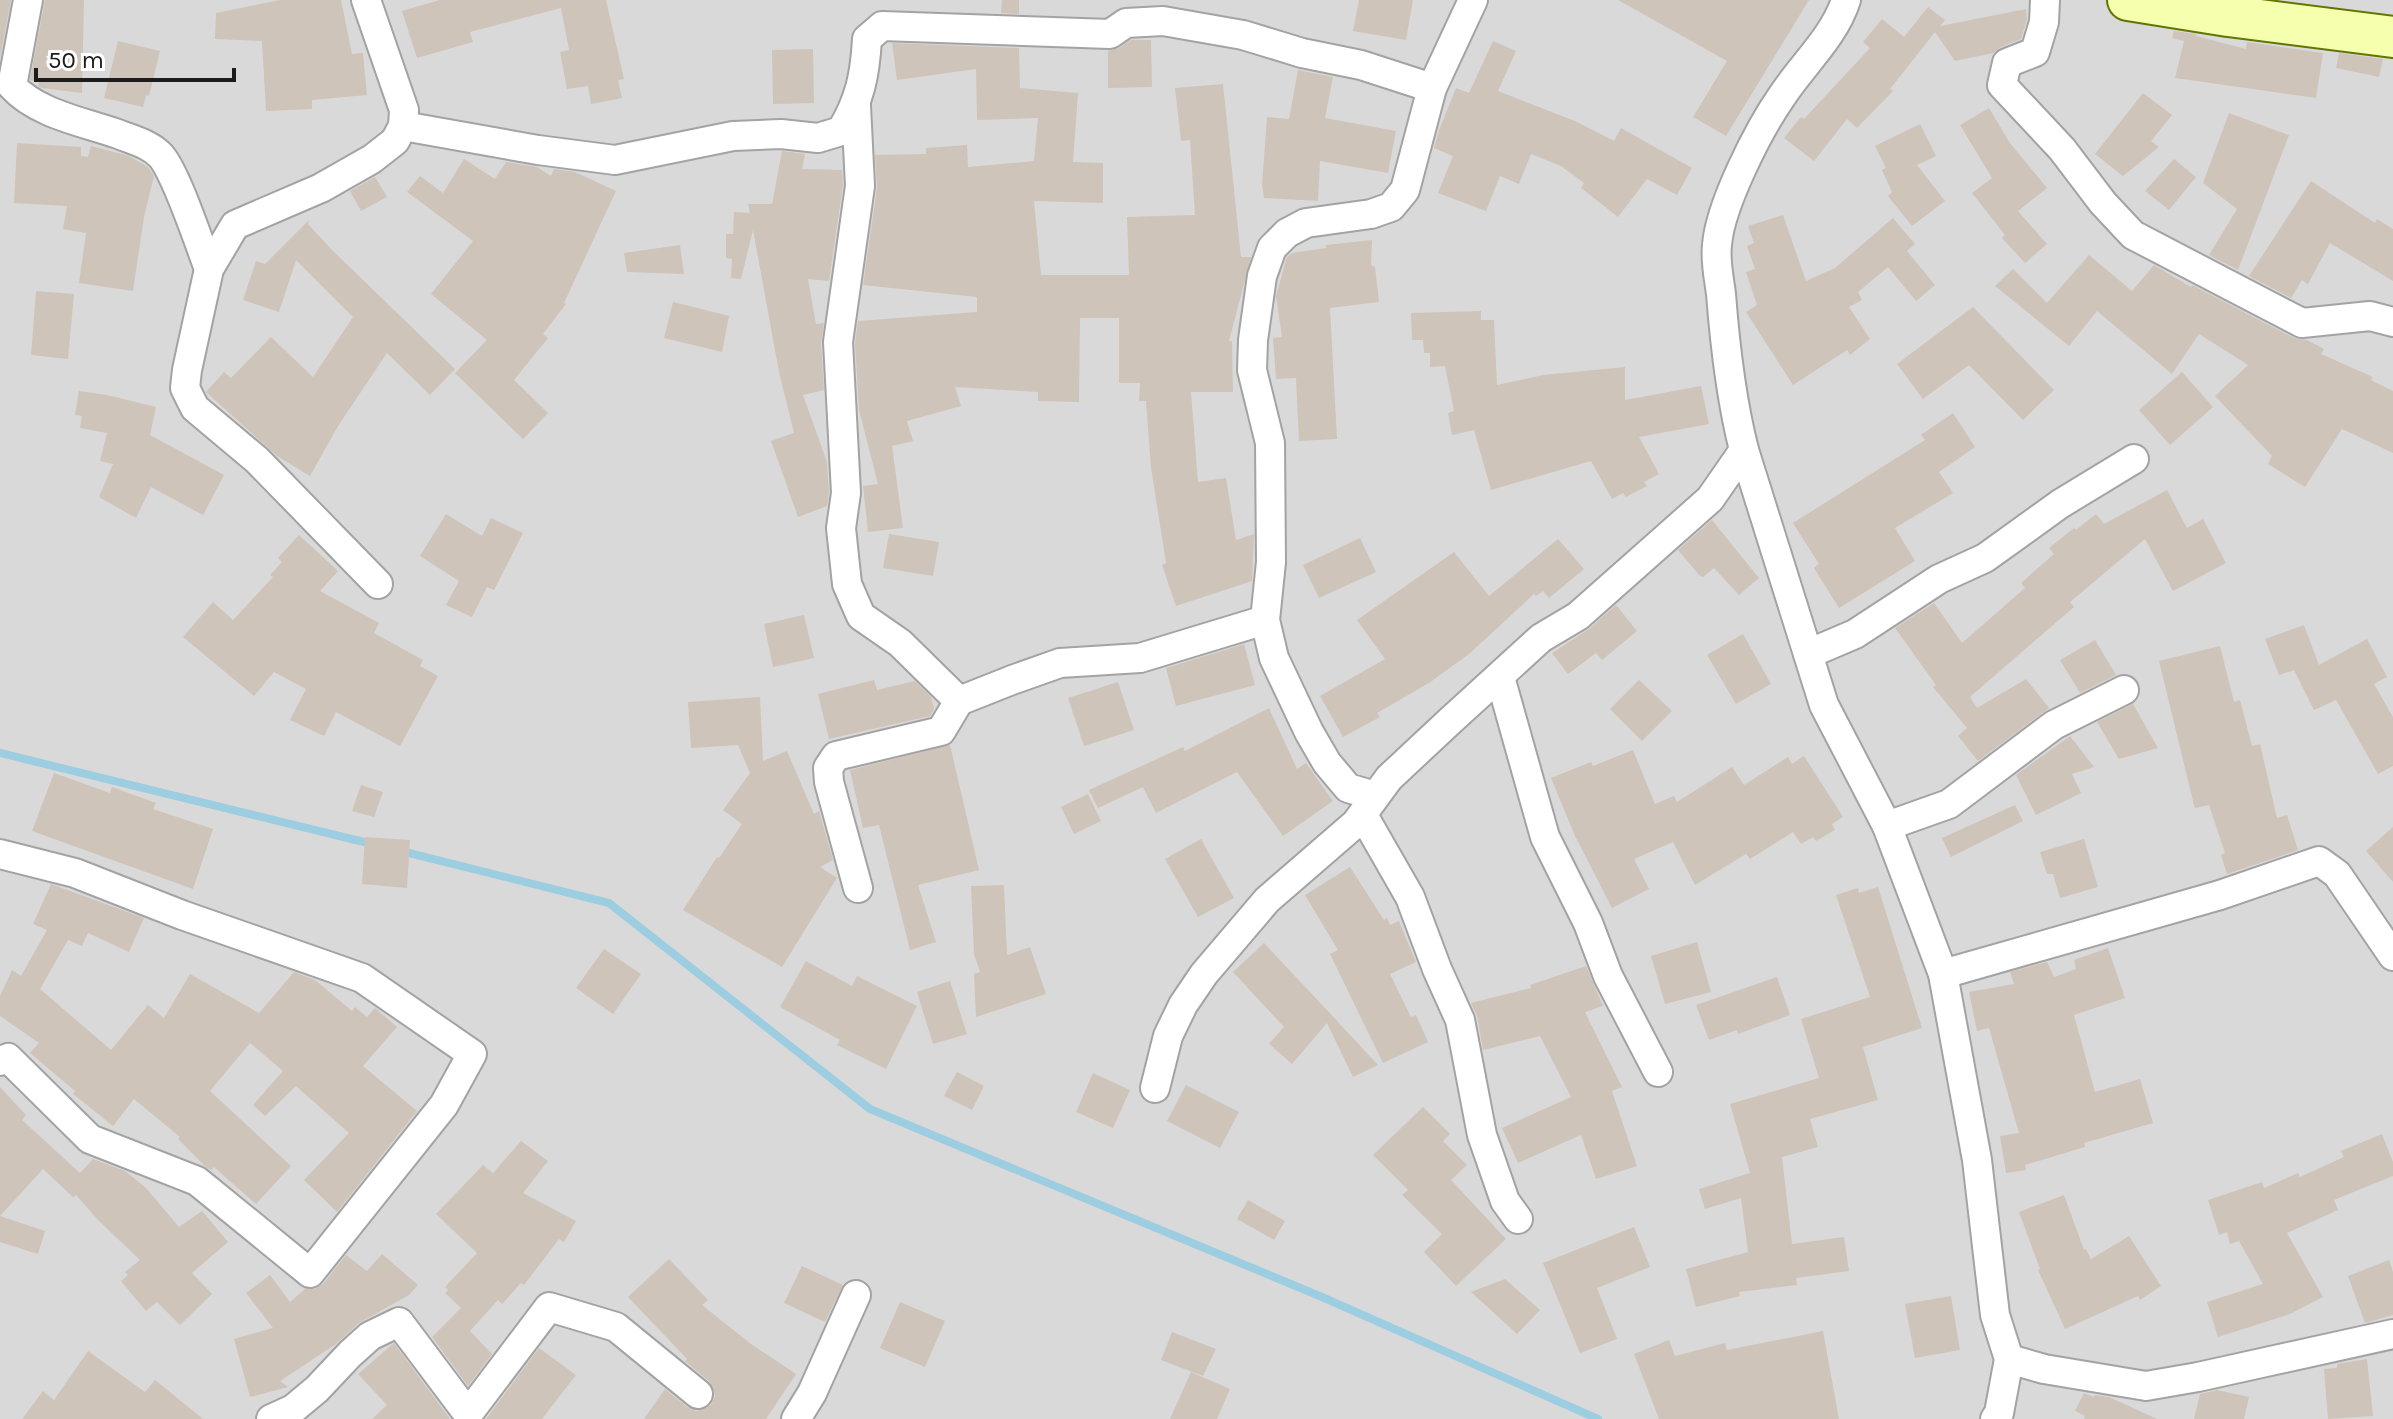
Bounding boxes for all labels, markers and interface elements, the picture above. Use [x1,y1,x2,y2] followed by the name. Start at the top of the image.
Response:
[36,32,234,82] scale bar
[48,46,104,74] text: 50 m

